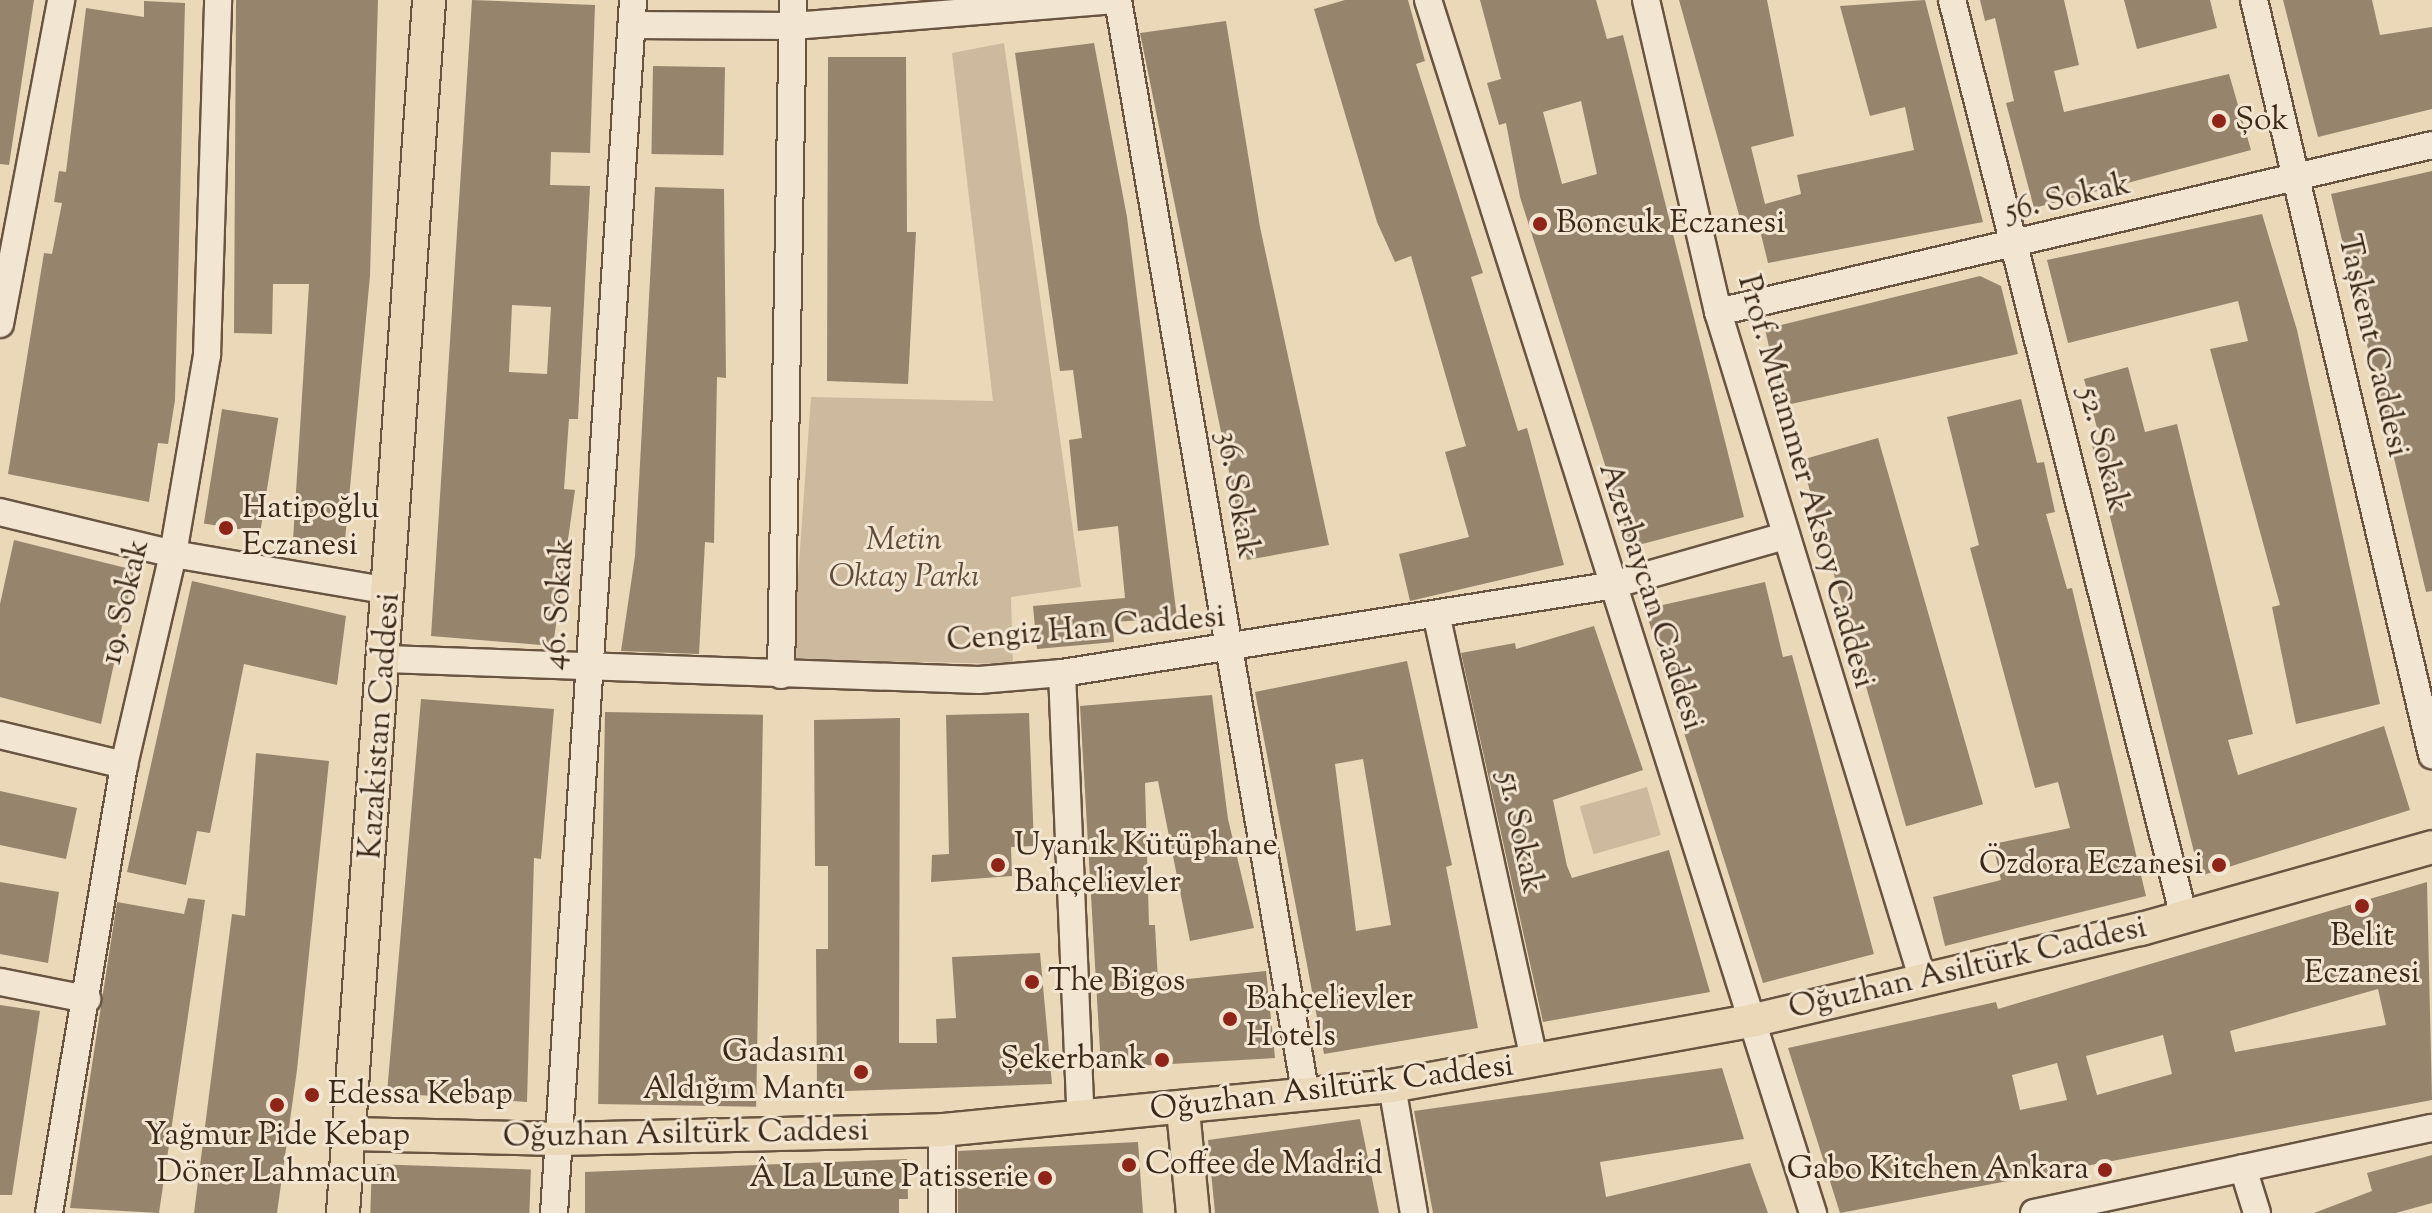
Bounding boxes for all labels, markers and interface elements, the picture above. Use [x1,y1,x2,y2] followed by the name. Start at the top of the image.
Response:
[2235,102,2289,140] place label: Şok
[2210,112,2228,130] marker: Şok
[2002,166,2134,232] street label: 56. Sokak
[1556,205,1785,243] place label: Boncuk Eczanesi
[1531,215,1549,233] marker: Boncuk Eczanesi
[2328,231,2416,461] street label: Taşkent Caddesi
[1728,271,1882,693] street label: Prof. Muammer Aksoy Caddesi
[2068,384,2136,516] street label: 52. Sokak
[1206,428,1266,562] street label: 36. Sokak
[1589,459,1711,735] street label: Azerbaycan Caddesi
[242,491,380,566] place label: Hatipoğlu Eczanesi
[217,519,235,537] marker: Hatipoğlu Eczanesi
[829,523,979,598] park label: Metin Oktay Parkı
[93,536,159,668] street label: 19. Sokak
[536,537,584,671] street label: 46. Sokak
[353,591,409,861] street label: Kazakistan Caddesi
[945,599,1227,661] street label: Cengiz Han Caddesi
[1487,769,1551,897] street label: 51. Sokak
[1014,828,1278,903] place label: Uyanık Kütüphane Bahçelievler
[1979,846,2203,884] place label: Özdora Eczanesi
[989,856,1007,874] marker: Uyanık Kütüphane Bahçelievler
[2210,856,2228,874] marker: Özdora Eczanesi
[2353,897,2371,915] marker: Belit Eczanesi
[1785,909,2151,1029] street label: Oğuzhan Asiltürk Caddesi
[2304,919,2420,994] place label: Belit Eczanesi
[1048,963,1185,1001] place label: The Bigos
[1023,973,1041,991] marker: The Bigos
[1246,982,1413,1057] place label: Bahçelievler Hotels
[1221,1010,1239,1028] marker: Bahçelievler Hotels
[643,1035,845,1110] place label: Gadasını Aldığım Mantı
[1000,1041,1146,1079] place label: Şekerbank
[1148,1048,1516,1130] street label: Oğuzhan Asiltürk Caddesi
[1153,1051,1171,1069] marker: Şekerbank
[852,1063,870,1081] marker: Gadasını Aldığım Mantı
[328,1076,513,1114] place label: Edessa Kebap
[303,1086,321,1104] marker: Edessa Kebap
[268,1096,286,1114] marker: Yağmur Pide Kebap Döner Lahmacun
[503,1113,869,1157] street label: Oğuzhan Asiltürk Caddesi
[144,1118,410,1193] place label: Yağmur Pide Kebap Döner Lahmacun
[1145,1146,1383,1184] place label: Coffee de Madrid
[1787,1151,2089,1189] place label: Gabo Kitchen Ankara
[1120,1156,1138,1174] marker: Coffee de Madrid
[749,1159,1029,1197] place label: Â La Lune Patisserie
[2096,1161,2114,1179] marker: Gabo Kitchen Ankara
[1036,1169,1054,1187] marker: Â La Lune Patisserie

